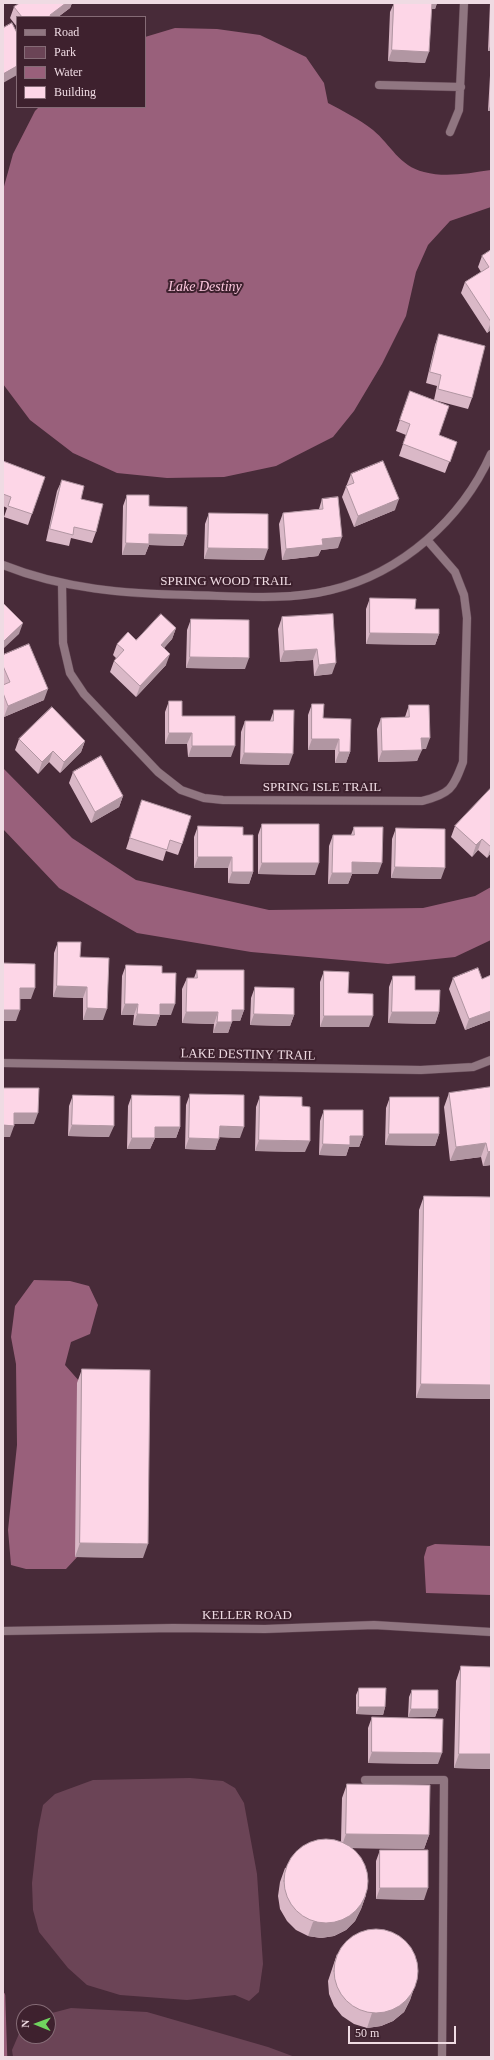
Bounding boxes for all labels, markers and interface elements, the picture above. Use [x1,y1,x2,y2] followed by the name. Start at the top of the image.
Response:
[16,16,146,108] legend
[54,25,79,39] text: Road
[54,45,76,59] text: Park
[54,65,82,79] text: Water
[54,85,96,99] text: Building
[168,279,242,295] water label: Lake Destiny
[160,574,292,590] street label: SPRING WOOD TRAIL
[263,780,381,796] street label: SPRING ISLE TRAIL
[180,1046,316,1064] street label: LAKE DESTINY TRAIL
[202,1608,292,1624] street label: KELLER ROAD
[16,2004,56,2044] north arrow
[350,2018,458,2044] scale bar
[19,2020,31,2028] text: N
[355,2026,379,2040] text: 50 m

